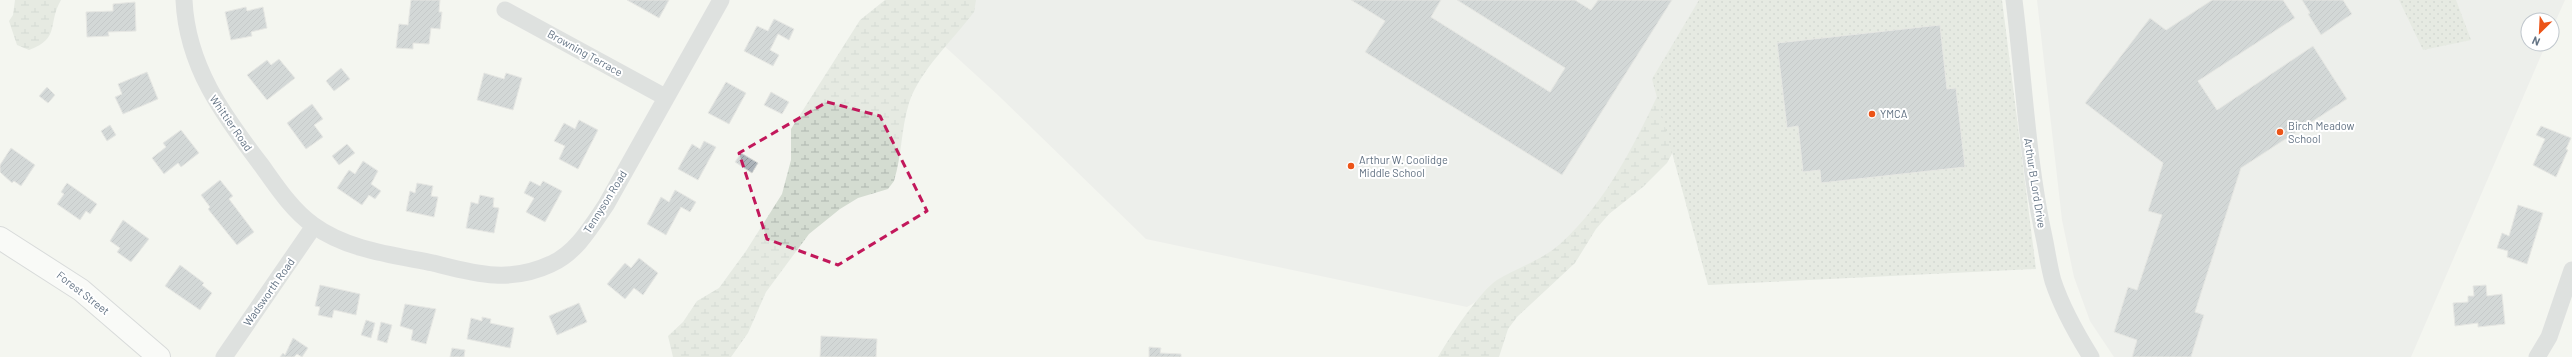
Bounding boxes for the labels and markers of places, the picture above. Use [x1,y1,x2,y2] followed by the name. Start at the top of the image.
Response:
[1880,107,1908,120] place label: YMCA
[1867,109,1877,119] marker: YMCA
[2288,119,2355,145] place label: Birch Meadow School
[2275,127,2285,137] marker: Birch Meadow School
[1359,153,1448,179] place label: Arthur W. Coolidge Middle School
[1346,161,1356,171] marker: Arthur W. Coolidge Middle School

